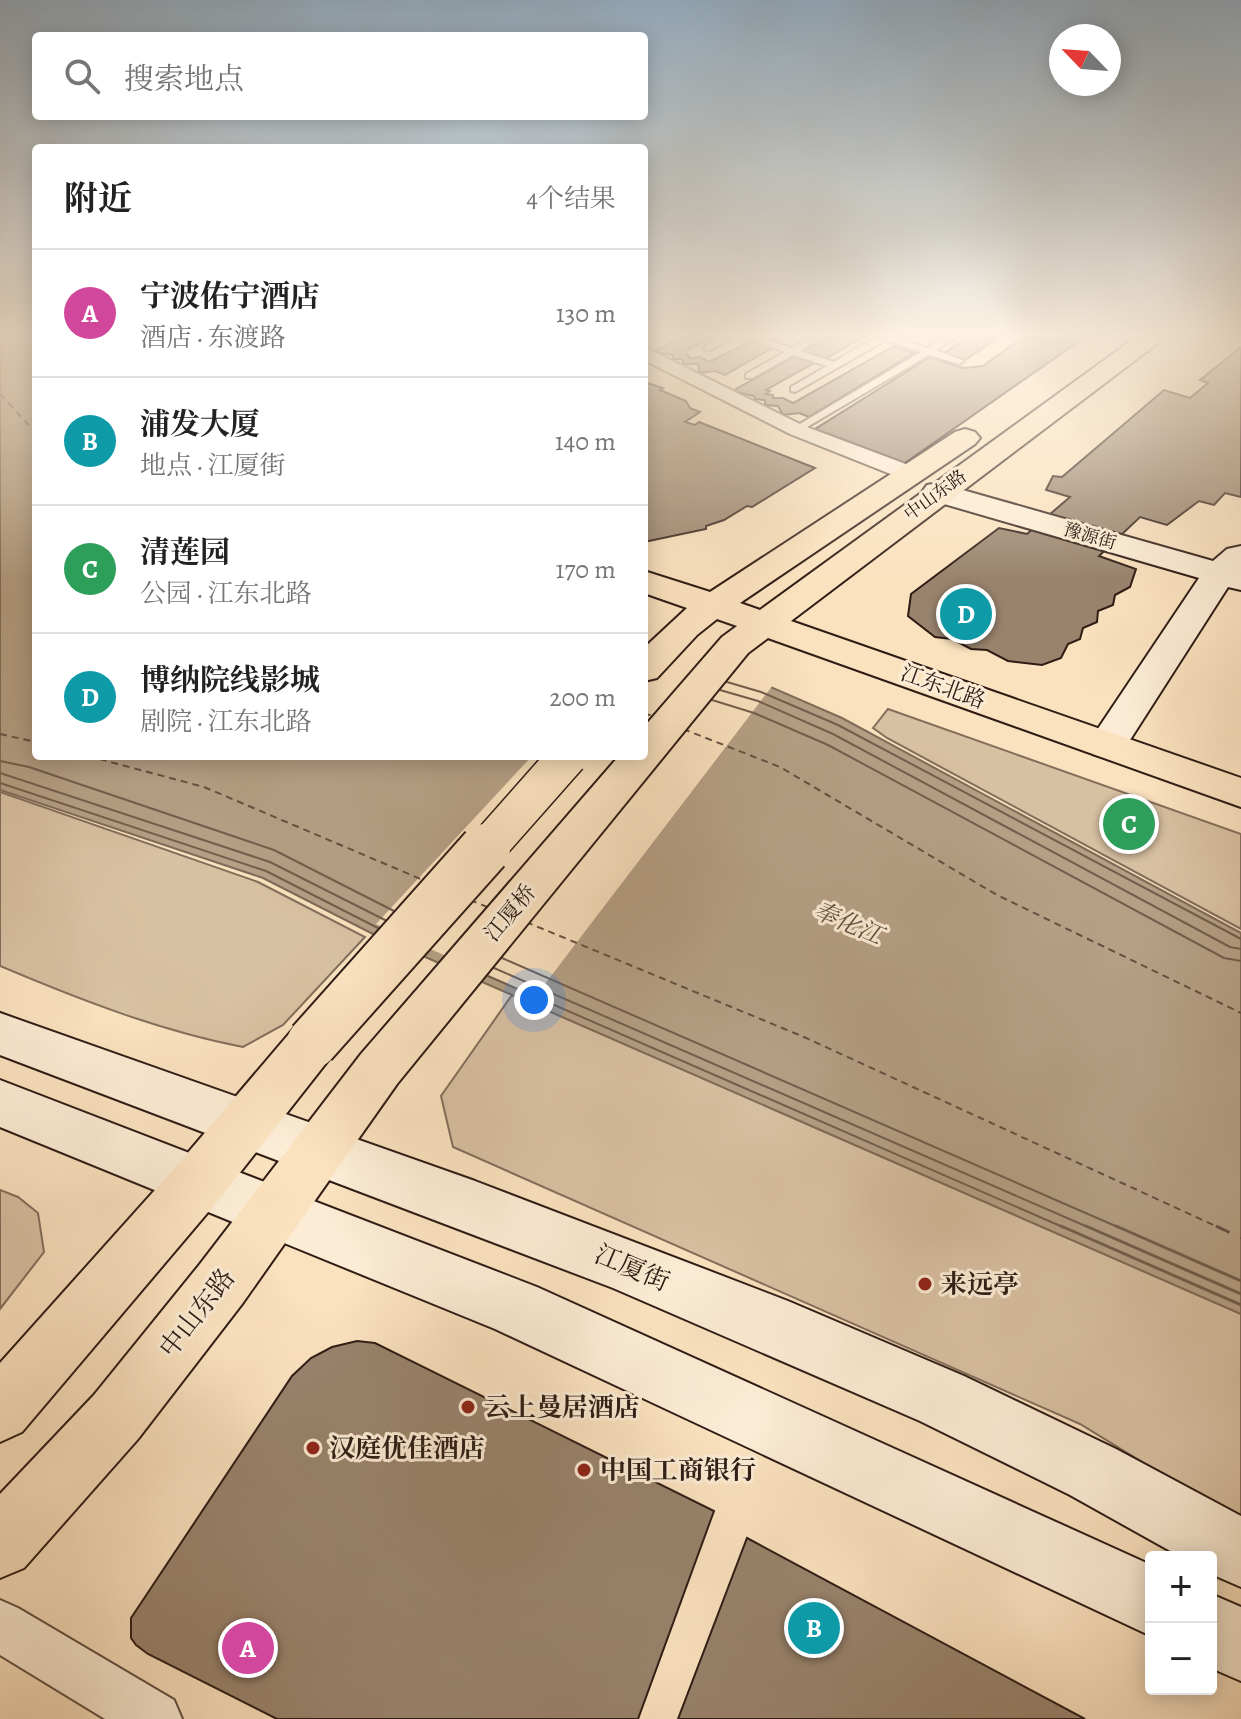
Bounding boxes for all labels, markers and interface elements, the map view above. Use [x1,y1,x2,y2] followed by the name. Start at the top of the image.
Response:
[1049,24,1121,96] north arrow
[32,32,648,120] search box
[60,54,104,98] icon: search
[124,59,244,99] text: 搜索地点
[64,175,132,222] text: 附近
[526,181,616,216] text: 4个结果
[140,276,320,316] text: 宁波佑宁酒店
[82,296,98,331] text: A
[556,296,616,331] text: 130 m
[140,320,285,355] text: 酒店 · 东渡路
[140,404,260,444] text: 浦发大厦
[82,424,98,459] text: B
[555,424,616,459] text: 140 m
[140,448,285,483] text: 地点 · 江厦街
[899,464,971,526] street label: 中山东路
[1061,517,1119,555] street label: 豫源街
[140,532,230,572] text: 清莲园
[82,552,98,587] text: C
[556,552,616,587] text: 170 m
[140,576,311,611] text: 公园 · 江东北路
[940,584,992,644] pin: D
[897,658,989,716] street label: 江东北路
[140,660,320,700] text: 博纳院线影城
[81,680,99,715] text: D
[549,680,616,715] text: 200 m
[140,704,311,739] text: 剧院 · 江东北路
[1103,794,1155,854] pin: C
[477,878,543,948] street label: 江厦桥
[809,894,890,953] water label: 奉化江
[514,980,554,1020] your location
[589,1237,675,1299] street label: 江厦街
[151,1261,243,1365] street label: 中山东路
[941,1267,1019,1302] place label: 来远亭
[916,1275,934,1293] marker: 来远亭
[484,1390,640,1425] place label: 云上曼居酒店
[459,1398,477,1416] marker: 云上曼居酒店
[329,1431,485,1466] place label: 汉庭优佳酒店
[304,1439,322,1457] marker: 汉庭优佳酒店
[600,1453,756,1488] place label: 中国工商银行
[575,1461,593,1479] marker: 中国工商银行
[1145,1551,1217,1695] map controls
[1145,1551,1217,1623] button: +
[788,1598,840,1658] pin: B
[222,1618,274,1678] pin: A
[1145,1623,1217,1695] button: −

